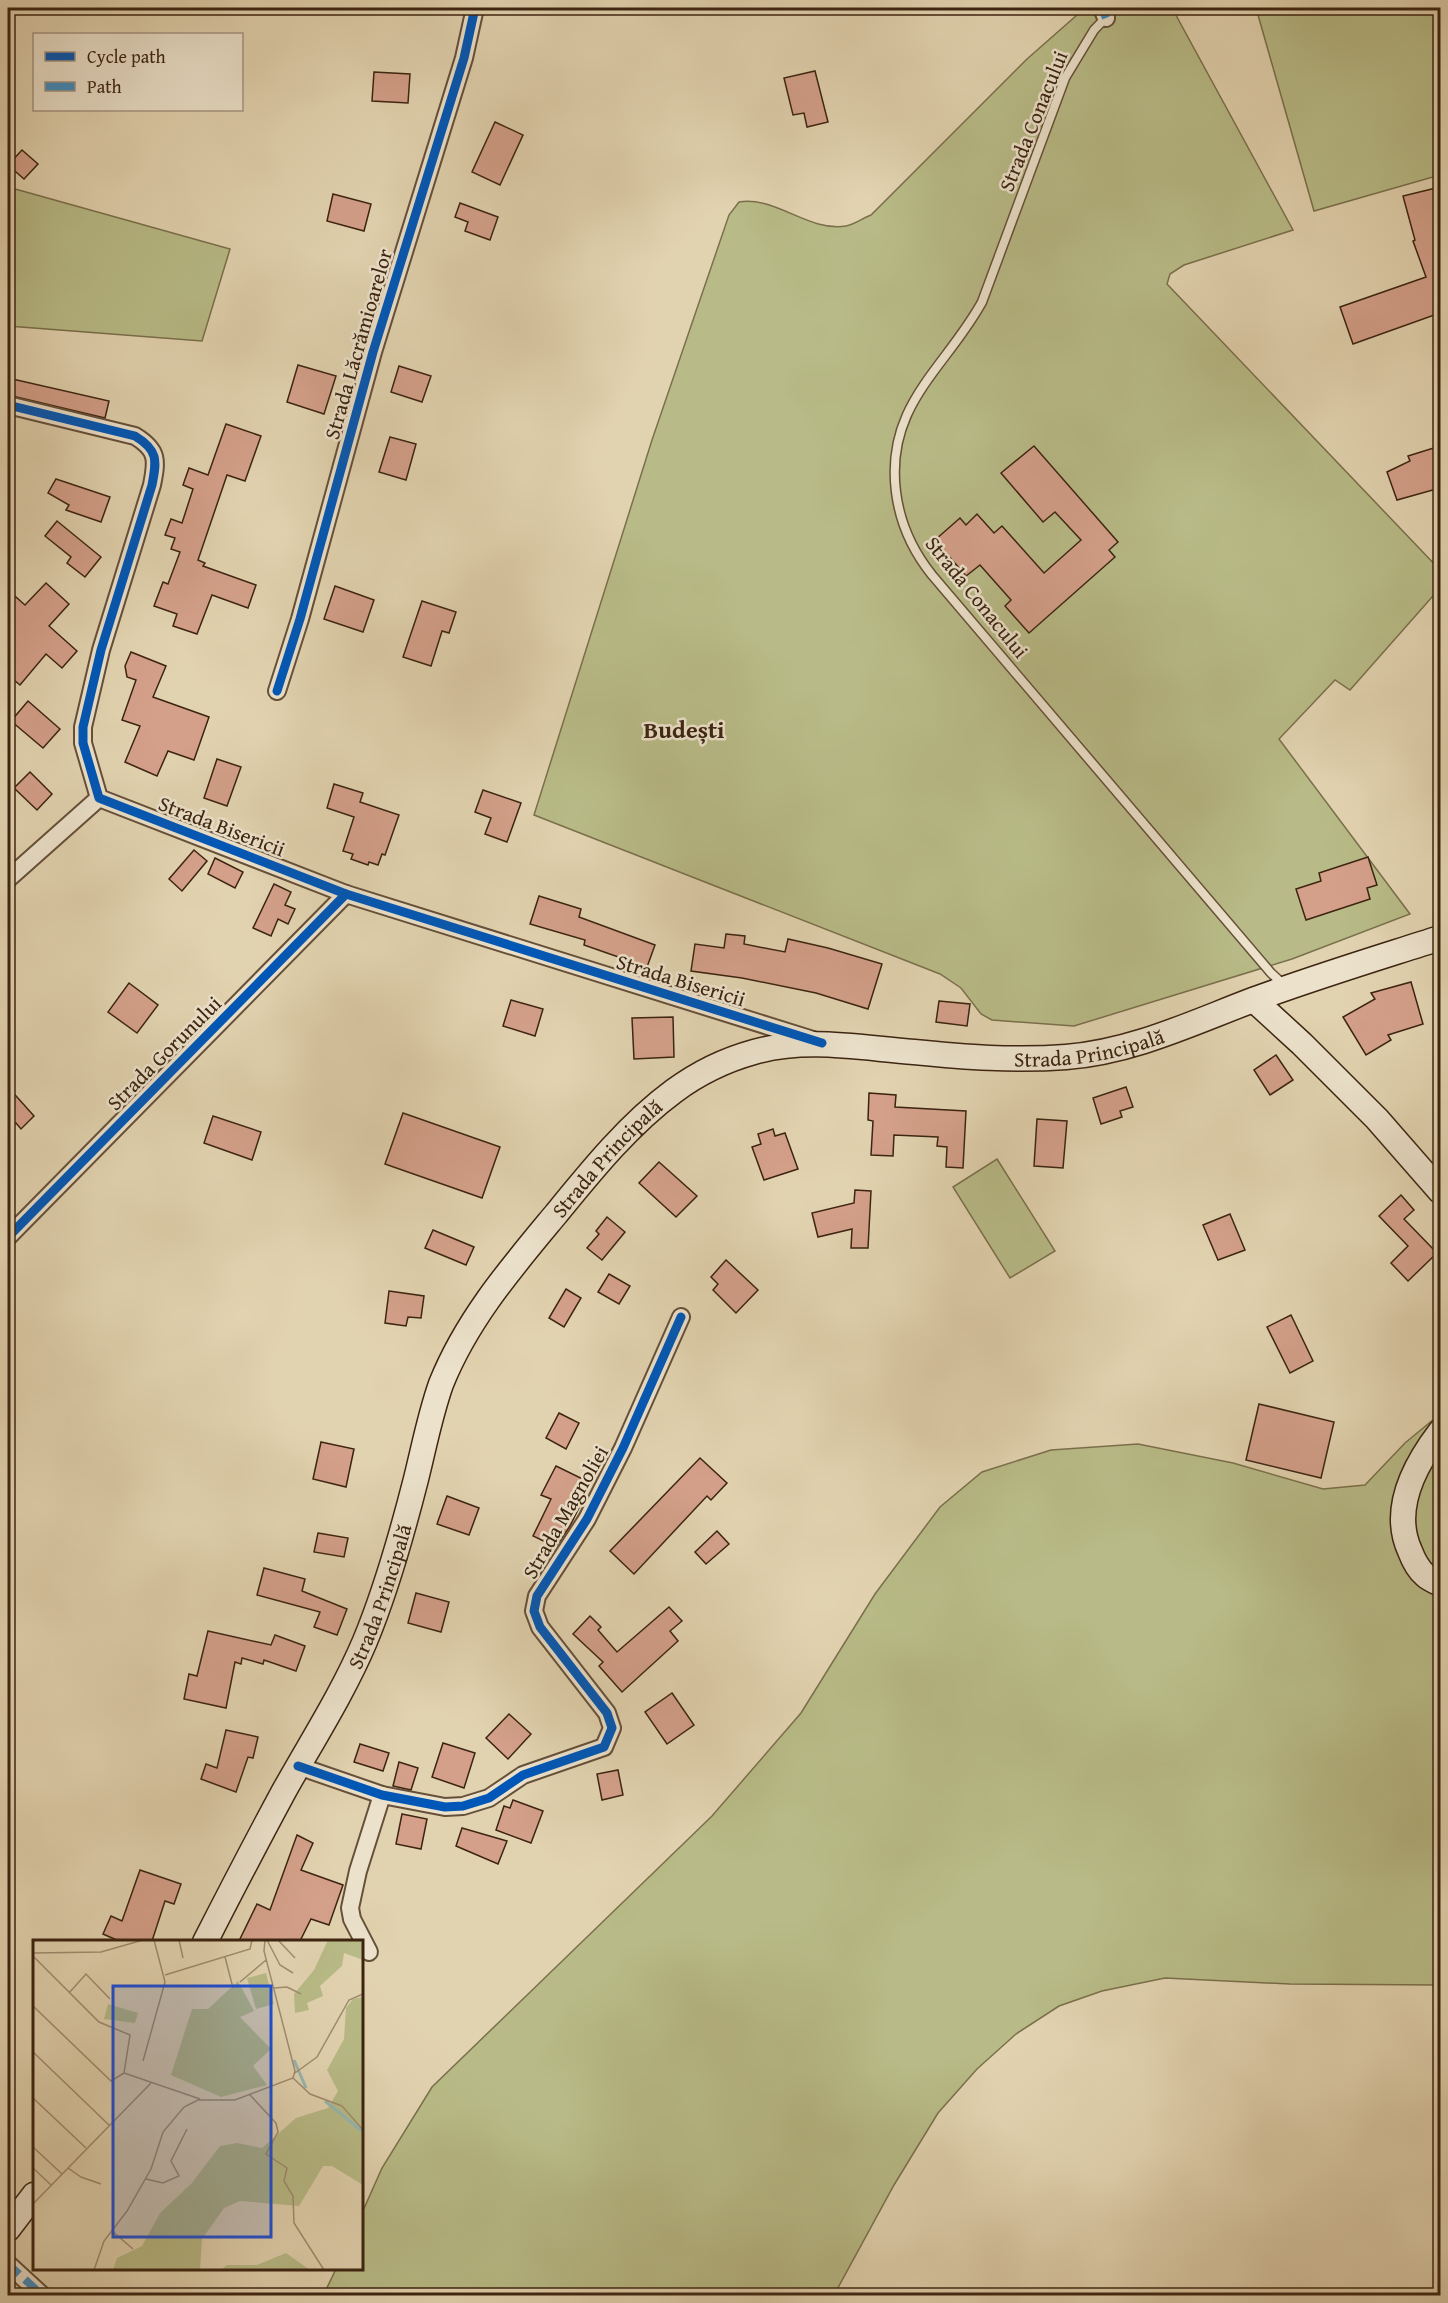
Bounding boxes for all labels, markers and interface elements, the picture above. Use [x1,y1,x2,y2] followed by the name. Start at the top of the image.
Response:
[33,33,243,111] legend
[87,43,166,70] text: Cycle path
[991,46,1075,196] street label: Strada Conacului
[87,73,122,100] text: Path
[316,245,400,443] street label: Strada Lăcrămioarelor
[918,529,1036,665] street label: Strada Conacului
[644,712,725,747] district label: Budești
[154,788,290,864] street label: Strada Bisericii
[613,946,749,1014] street label: Strada Bisericii
[100,989,228,1117] street label: Strada Gorunului
[1014,1020,1168,1074] street label: Strada Principală
[544,1091,669,1224] street label: Strada Principală
[514,1439,616,1584] street label: Strada Magnoliei
[339,1520,419,1674] street label: Strada Principală
[33,1940,363,2270] inset map

